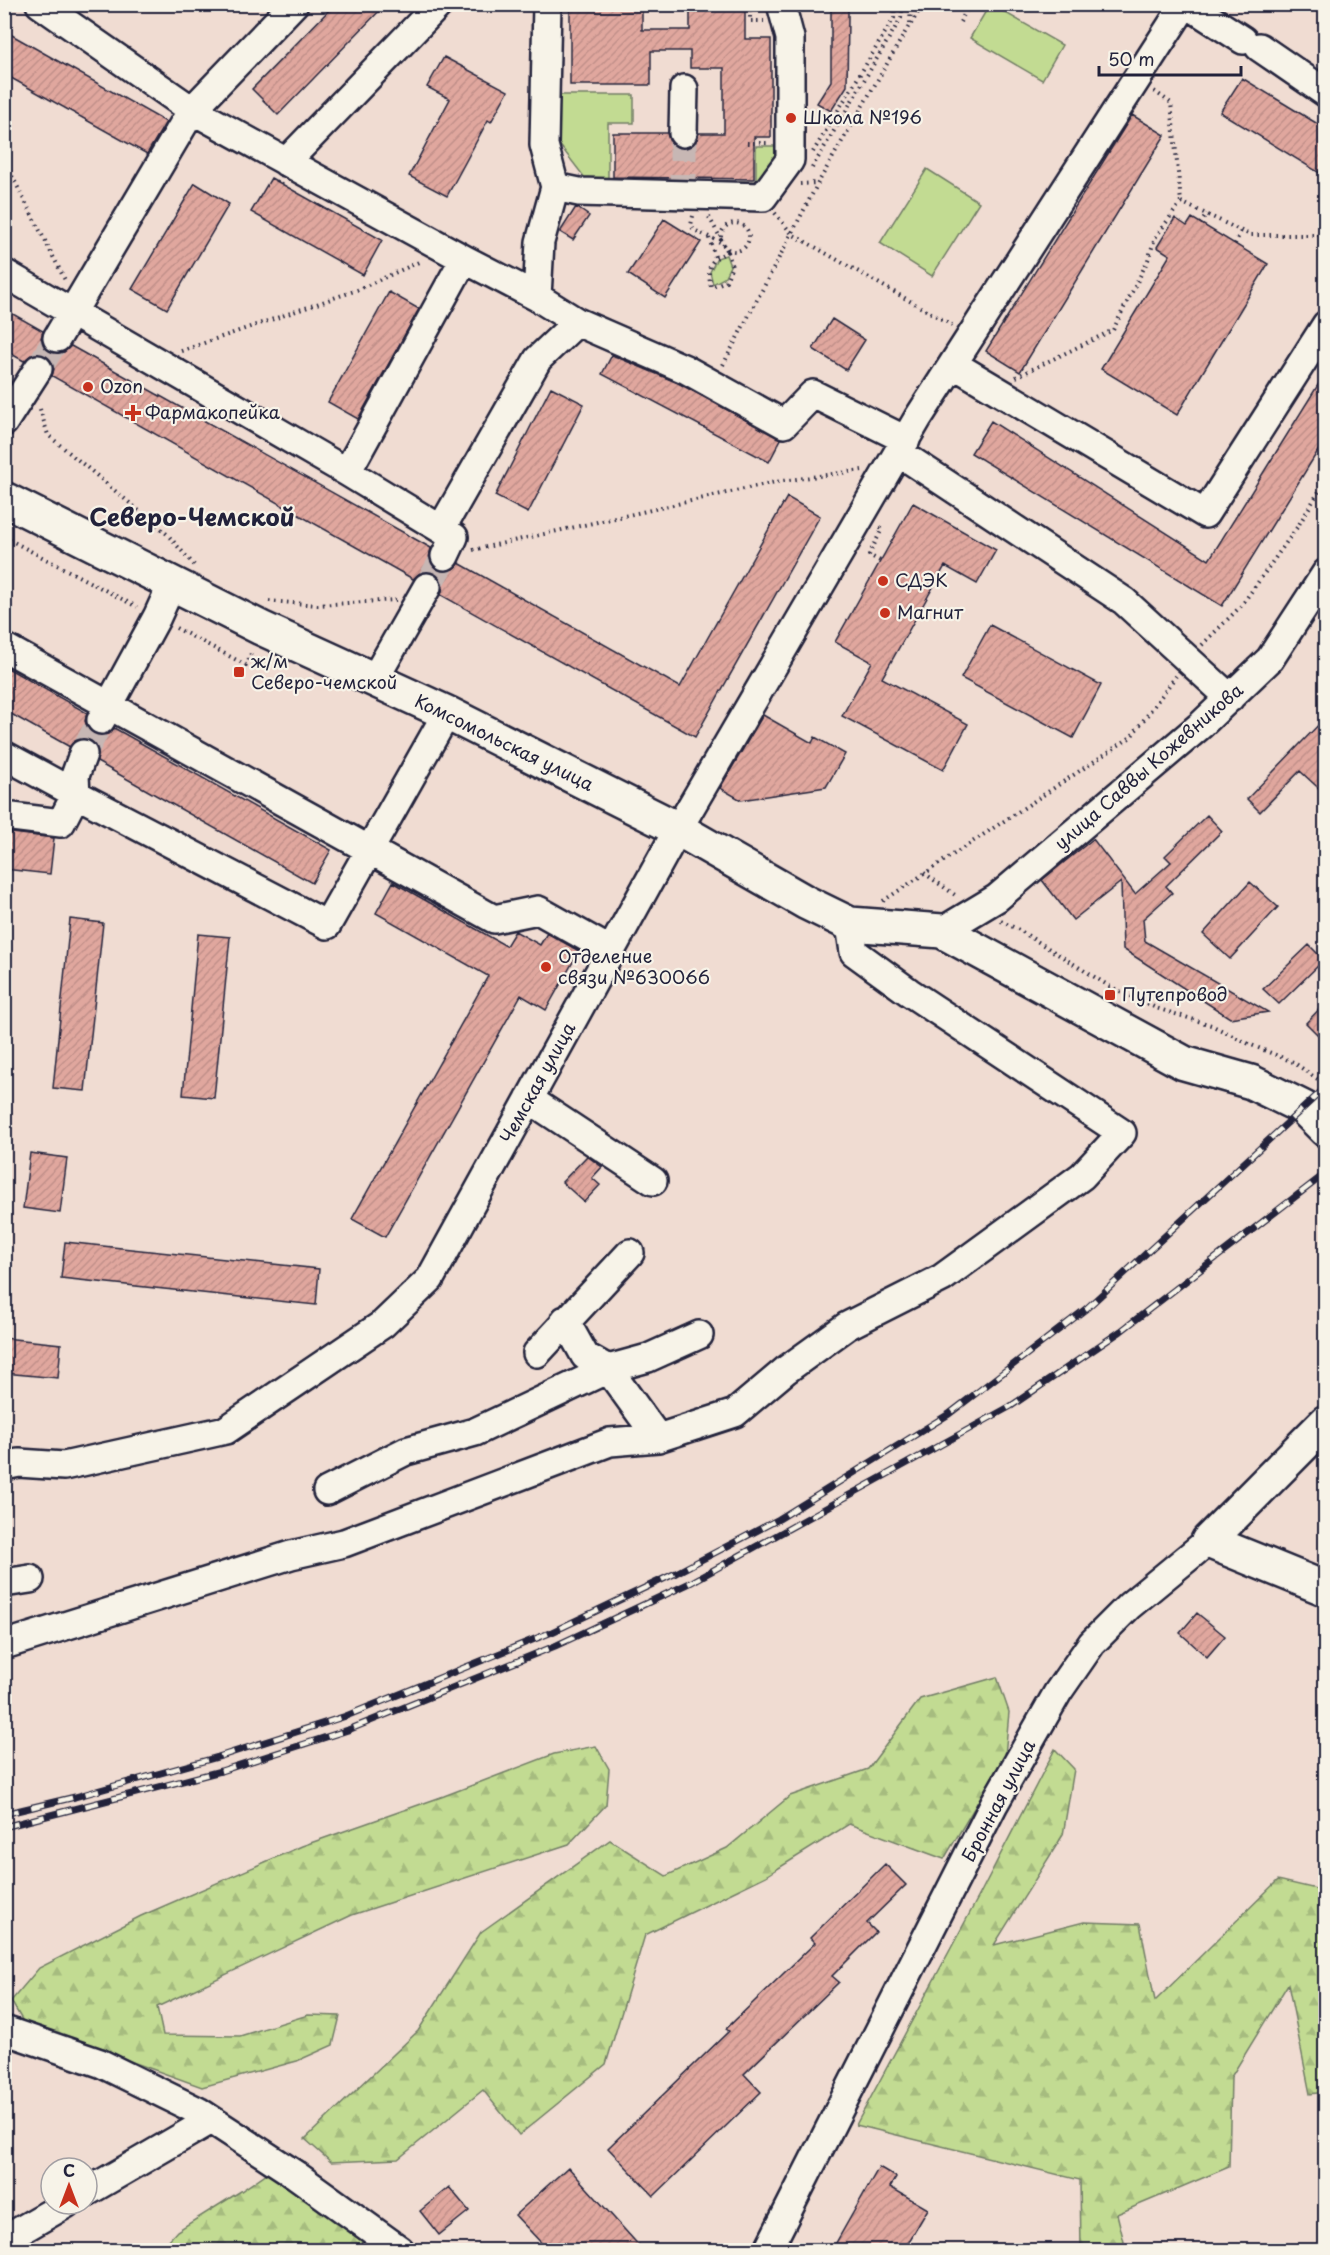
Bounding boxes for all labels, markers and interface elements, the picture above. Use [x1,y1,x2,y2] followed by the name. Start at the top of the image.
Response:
[1099,39,1242,77] scale bar
[1108,45,1155,72] text: 50 m
[803,103,922,130] place label: Школа №196
[784,111,798,125] marker: Школа №196
[100,372,143,399] place label: Ozon
[81,380,95,394] marker: Ozon
[145,398,281,425] place label: Фармакопейка
[126,406,140,420] marker: Фармакопейка
[89,498,295,534] district label: Северо-Чемской
[895,566,948,593] place label: СДЭК
[876,574,890,588] marker: СДЭК
[897,598,964,625] place label: Магнит
[878,606,892,620] marker: Магнит
[251,647,397,695] place label: ж/м Северо-чемской
[232,665,246,679] marker: ж/м Северо-чемской
[1048,676,1249,856] street label: улица Саввы Кожевникова
[411,687,599,797] street label: Комсомольская улица
[558,942,710,990] place label: Отделение связи №630066
[539,960,553,974] marker: Отделение связи №630066
[1122,980,1228,1007] place label: Путепровод
[1103,988,1117,1002] marker: Путепровод
[492,1016,581,1148] street label: Чемская улица
[954,1734,1042,1866] street label: Бронная улица
[39,2156,99,2216] north arrow
[63,2158,75,2182] text: С

